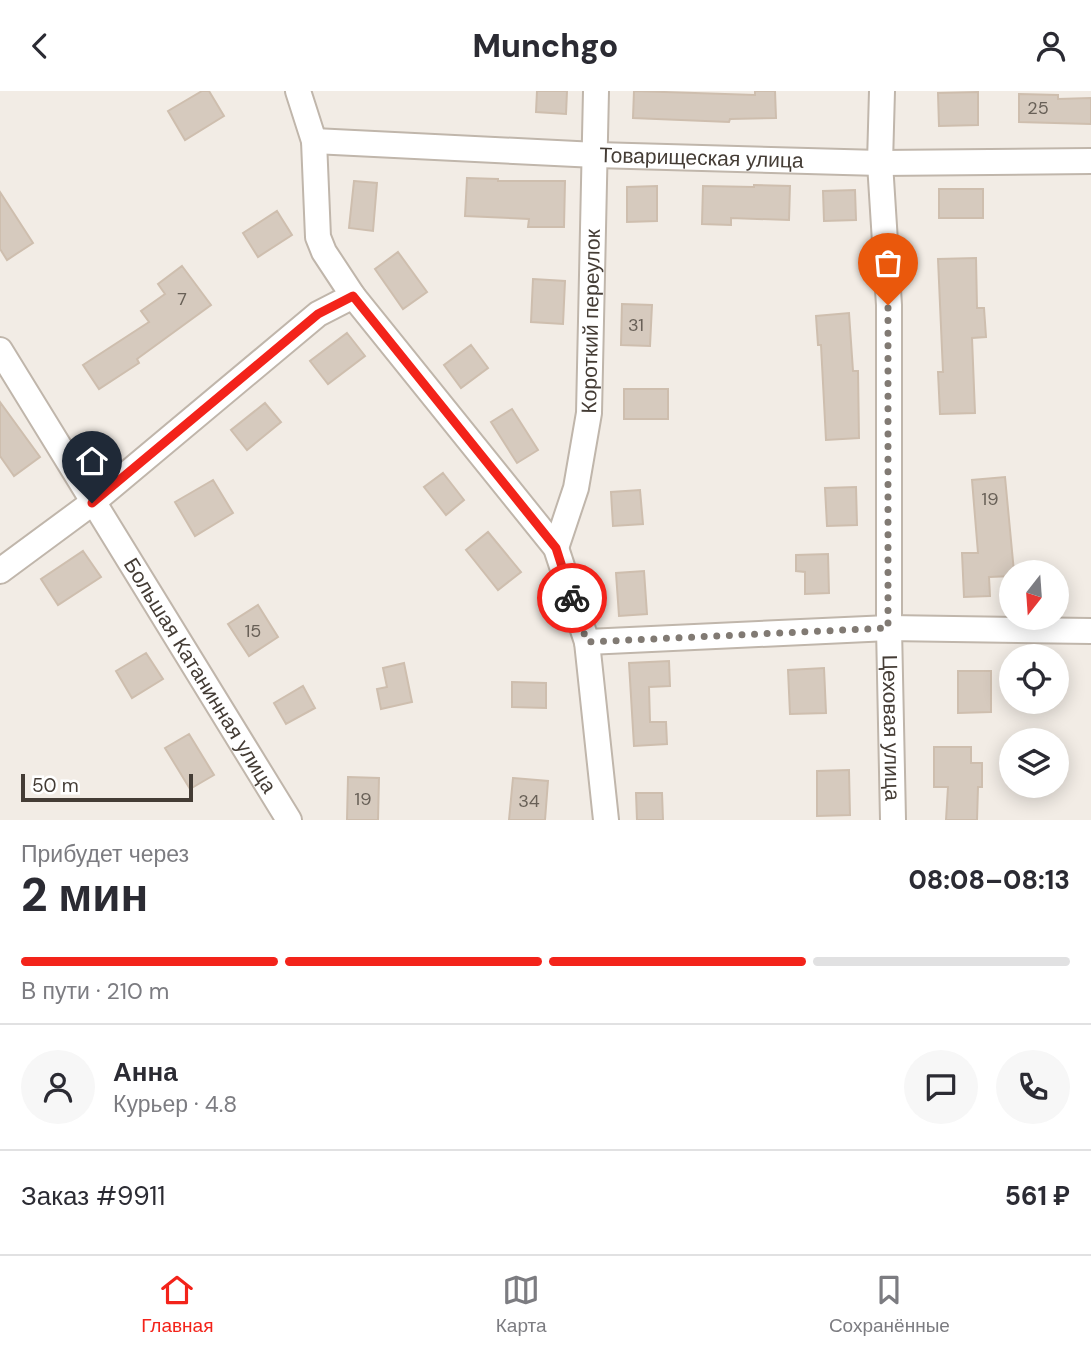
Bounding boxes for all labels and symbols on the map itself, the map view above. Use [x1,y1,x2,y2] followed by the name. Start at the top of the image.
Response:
[1027,96,1049,120] house number: 25
[599,141,804,175] street label: Товарищеская улица
[575,228,607,414] street label: Короткий переулок
[858,233,918,305] pin
[177,287,187,311] house number: 7
[628,313,644,337] house number: 31
[62,431,122,503] pin
[982,487,998,511] house number: 19
[117,553,283,799] street label: Большая Катанинная улица
[999,560,1069,630] north arrow
[537,563,607,633] courier
[245,619,261,643] house number: 15
[876,654,907,801] street label: Цеховая улица
[21,771,192,803] scale bar
[355,787,371,811] house number: 19
[518,789,540,813] house number: 34

